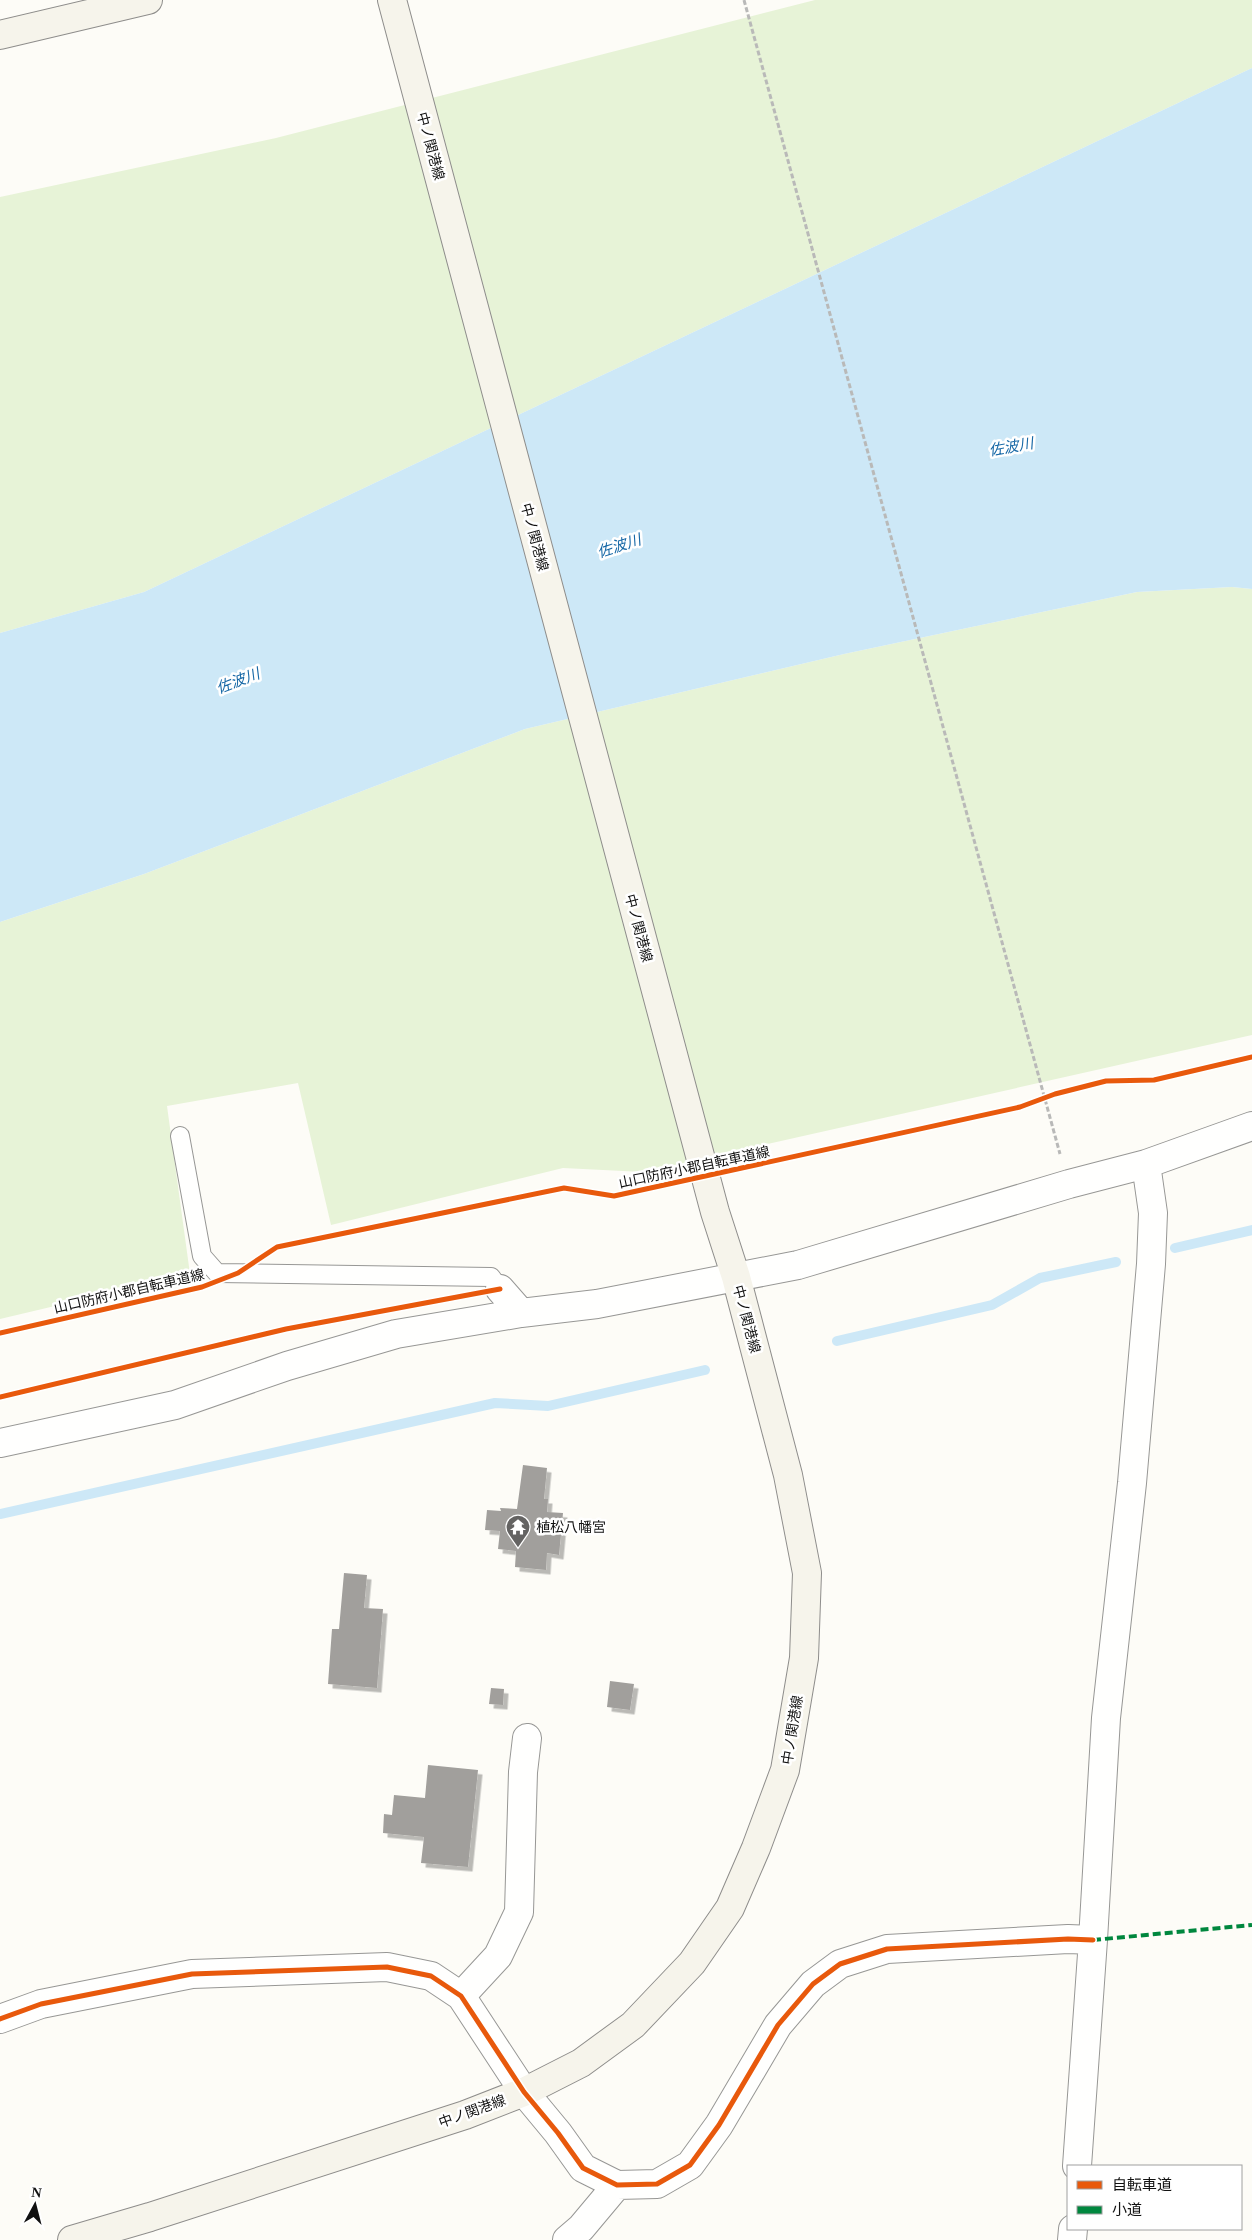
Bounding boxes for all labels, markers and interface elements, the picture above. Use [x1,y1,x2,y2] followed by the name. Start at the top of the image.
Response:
[414,110,447,182] street label: 中ノ関港線
[987,435,1037,459] water label: 佐波川
[518,501,551,573] street label: 中ノ関港線
[595,531,645,561] water label: 佐波川
[214,665,264,697] water label: 佐波川
[622,892,655,964] street label: 中ノ関港線
[617,1144,771,1191] street label: 山口防府小郡自転車道線
[52,1267,206,1316] street label: 山口防府小郡自転車道線
[730,1283,763,1355] street label: 中ノ関港線
[505,1514,531,1548] temple icon: 植松八幡宮
[536,1519,606,1535] place label: 植松八幡宮
[780,1694,805,1766] street label: 中ノ関港線
[437,2092,508,2130] street label: 中ノ関港線
[1067,2165,1242,2230] legend
[1112,2177,1172,2193] text: 自転車道
[10,2180,60,2230] north arrow
[31,2185,42,2201] text: N
[1112,2202,1142,2218] text: 小道

